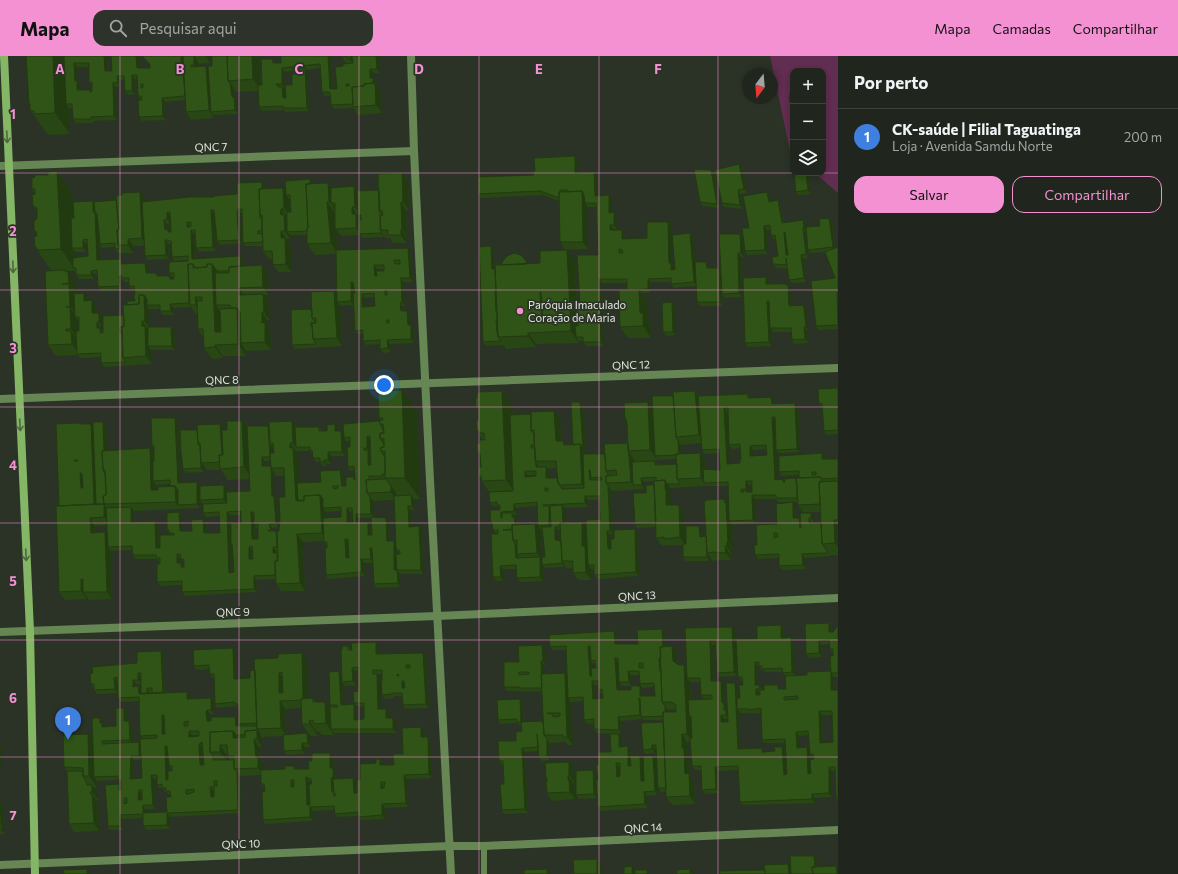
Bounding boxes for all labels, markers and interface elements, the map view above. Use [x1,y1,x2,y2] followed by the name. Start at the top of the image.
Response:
[93,10,373,46] search box
[20,17,69,40] text: Mapa
[107,17,129,39] icon: search
[139,19,237,37] text: Pesquisar aqui
[934,20,971,37] text: Mapa
[993,20,1051,37] text: Camadas
[1073,20,1158,37] text: Compartilhar
[55,61,65,77] text: A
[176,61,185,77] text: B
[295,61,304,77] text: C
[414,61,424,77] text: D
[535,61,543,77] text: E
[654,61,662,77] text: F
[742,68,778,104] north arrow
[790,68,826,176] map controls
[790,68,826,104] button: +
[854,72,929,93] text: Por perto
[790,104,826,140] button: −
[10,106,16,122] text: 1
[892,120,1081,138] text: CK-saúde | Filial Taguatinga
[864,129,870,145] text: 1
[1124,129,1162,145] text: 200 m
[4,130,11,143] one-way arrow
[892,138,1053,154] text: Loja · Avenida Samdu Norte
[194,139,228,154] street label: QNC 7
[790,140,826,176] button: layers
[854,176,1004,213] button: Salvar
[1012,176,1162,213] button: Compartilhar
[9,223,17,239] text: 2
[9,260,17,273] one-way arrow
[528,298,627,324] place label: Paróquia Imaculado Coração de Maria
[515,306,525,316] marker: Paróquia Imaculado Coração de Maria
[9,340,17,356] text: 3
[612,357,650,372] street label: QNC 12
[205,372,239,387] street label: QNC 8
[374,375,394,395] your location
[16,418,24,431] one-way arrow
[9,457,17,473] text: 4
[22,548,30,561] one-way arrow
[9,573,17,589] text: 5
[618,588,656,603] street label: QNC 13
[216,604,250,619] street label: QNC 9
[9,690,17,706] text: 6
[55,707,81,740] pin: 1
[9,807,17,823] text: 7
[624,820,663,835] street label: QNC 14
[221,836,261,851] street label: QNC 10

